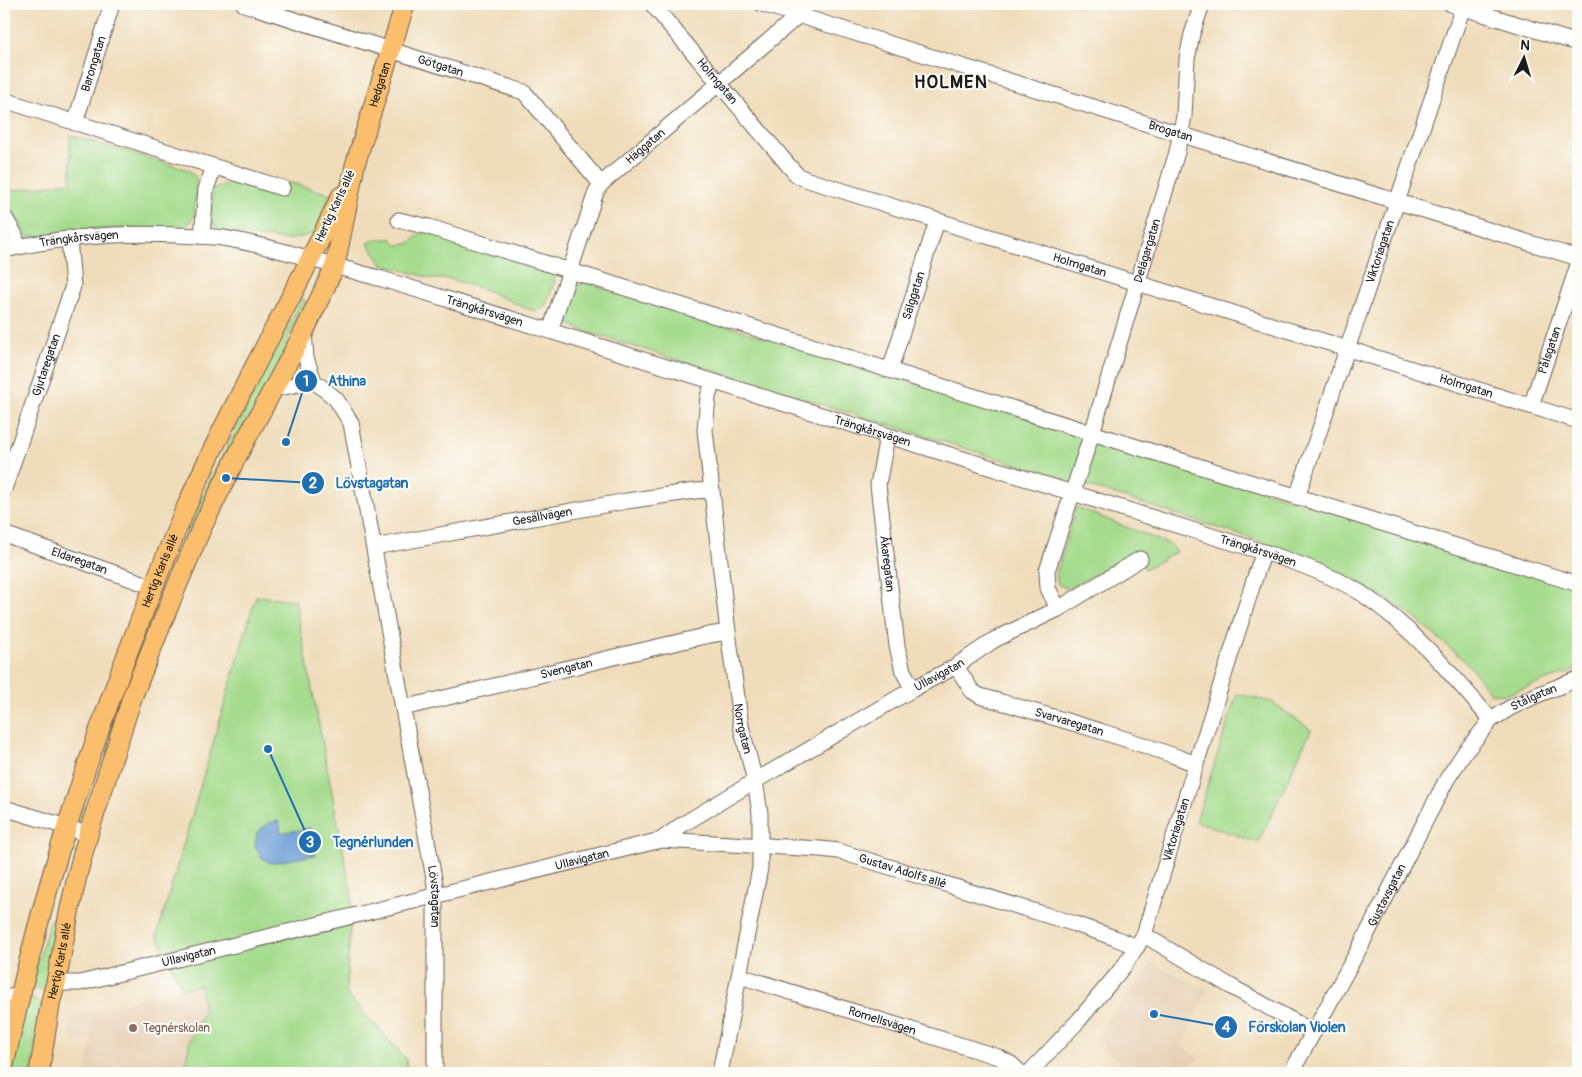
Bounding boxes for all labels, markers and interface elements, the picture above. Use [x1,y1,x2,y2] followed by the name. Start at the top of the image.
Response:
[1500,32,1550,82] north arrow
[78,34,110,94] street label: Barongatan
[1520,37,1531,54] text: N
[415,52,465,81] street label: Götgatan
[693,55,741,108] street label: Holmgatan
[366,60,395,109] street label: Hedgatan
[914,71,988,94] district label: HOLMEN
[1147,118,1195,146] street label: Brogatan
[623,125,669,168] street label: Häggatan
[312,167,359,245] street label: Hertig Karls allé
[1131,217,1164,285] street label: Delägargatan
[1363,218,1398,285] street label: Viktoriagatan
[38,228,119,251] street label: Trängkårsvägen
[1051,250,1109,281] street label: Holmgatan
[899,270,929,322] street label: Sälggatan
[444,292,525,330] street label: Trängkårsvägen
[1535,324,1565,376] street label: Pålsgatan
[29,332,64,398] street label: Gjutaregatan
[293,367,376,396] callout: Athina
[1437,371,1495,402] street label: Holmgatan
[303,372,309,391] text: 1
[328,373,367,390] text: Athina
[832,412,913,450] street label: Trängkårsvägen
[301,468,419,497] callout: Lövstagatan
[309,474,317,493] text: 2
[335,475,409,492] text: Lövstagatan
[511,504,574,530] street label: Gesällvägen
[139,532,182,610] street label: Hertig Karls allé
[1218,532,1299,571] street label: Trängkårsvägen
[876,534,898,593] street label: Åkaregatan
[49,544,110,578] street label: Eldaregatan
[539,655,594,683] street label: Svengatan
[912,655,968,695] street label: Ullavigatan
[1508,681,1559,715] street label: Stålgatan
[730,702,755,756] street label: Norrgatan
[1033,705,1106,740] street label: Svarvaregatan
[1160,796,1193,864] street label: Viktoriagatan
[298,827,424,856] callout: Tegnérlunden
[306,833,314,852] text: 3
[331,834,414,851] text: Tegnérlunden
[554,846,611,874] street label: Ullavigatan
[857,851,948,892] street label: Gustav Adolfs allé
[1365,861,1410,929] street label: Gustavsgatan
[424,864,442,928] street label: Lövstagatan
[44,921,75,1002] street label: Hertig Karls allé
[160,943,218,971] street label: Ullavigatan
[846,1003,918,1039] street label: Romellsvägen
[1213,1013,1356,1042] callout: Förskolan Violen
[1222,1018,1231,1037] text: 4
[1248,1019,1346,1036] text: Förskolan Violen
[143,1021,210,1036] place label: Tegnérskolan
[127,1022,139,1034] marker: Tegnérskolan

